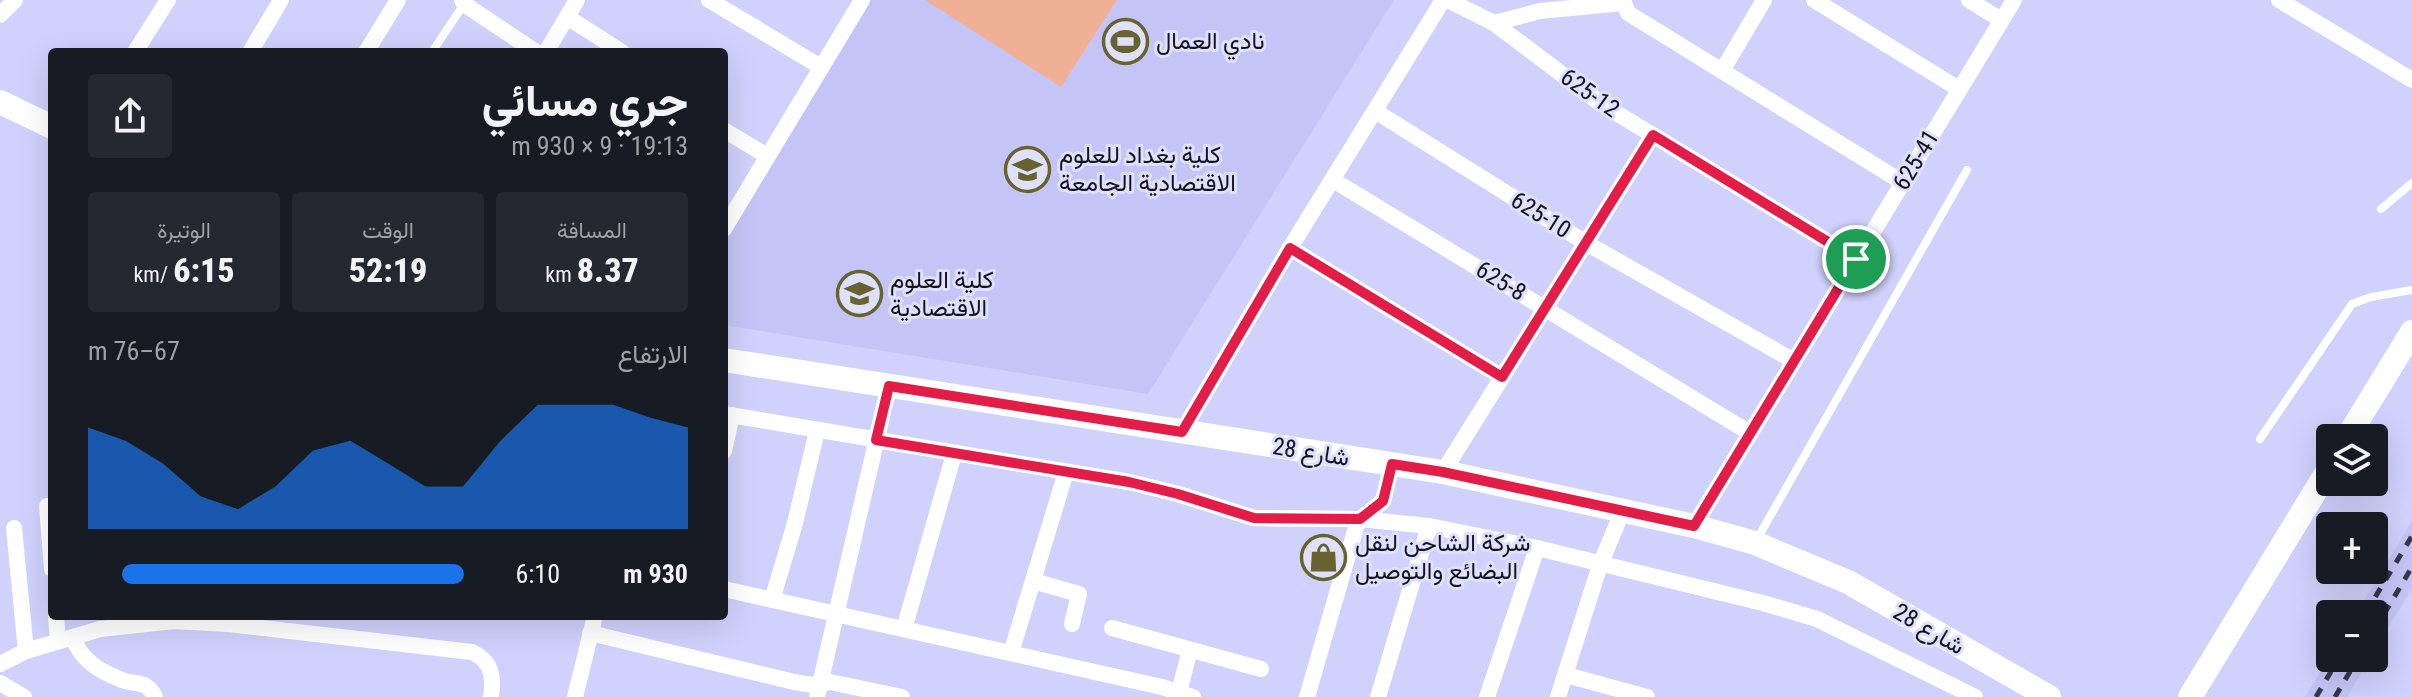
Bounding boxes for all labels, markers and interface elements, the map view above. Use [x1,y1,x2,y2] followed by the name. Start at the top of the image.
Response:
[1101,17,1149,65] sports icon: نادي العمال
[1156,27,1265,60] place label: نادي العمال
[1555,63,1625,123] street label: 625-12
[88,74,172,158] button: share
[482,75,688,127] text: جري مسائي
[1887,125,1945,195] street label: 625-41
[511,131,688,161] text: 19:13 · 9 × 930 m
[1059,141,1236,197] place label: كلية بغداد للعلوم الاقتصادية الجامعة
[1004,145,1052,193] school or university icon: كلية بغداد للعلوم الاقتصادية الجامعة
[1506,186,1576,244] street label: 625-10
[157,218,211,243] text: الوتيرة
[362,218,414,243] text: الوقت
[557,218,627,243] text: المسافة
[1822,225,1890,293] pin
[1834,237,1878,281] icon: arrive
[173,250,235,290] text: 6:15
[349,250,427,290] text: 52:19
[577,250,639,290] text: 8.37
[1471,255,1531,307] street label: 625-8
[133,262,173,287] text: /km
[545,262,577,287] text: km
[890,266,994,322] place label: كلية العلوم الاقتصادية
[835,270,883,318] school or university icon: كلية العلوم الاقتصادية
[88,336,180,366] text: 67–76 m
[617,339,688,369] text: الارتفاع
[2316,424,2388,672] map controls
[2316,424,2388,496] button: layers
[1270,432,1351,474] street label: شارع 28
[2316,512,2388,584] button: +
[1355,529,1531,588] place label: شركة الشاحن لنقل البضائع والتوصيل
[1300,533,1348,581] shop icon: شركة الشاحن لنقل البضائع والتوصيل
[515,559,560,589] text: 6:10
[623,559,688,589] text: 930 m
[1887,598,1970,662] street label: شارع 28
[2316,600,2388,672] button: −

